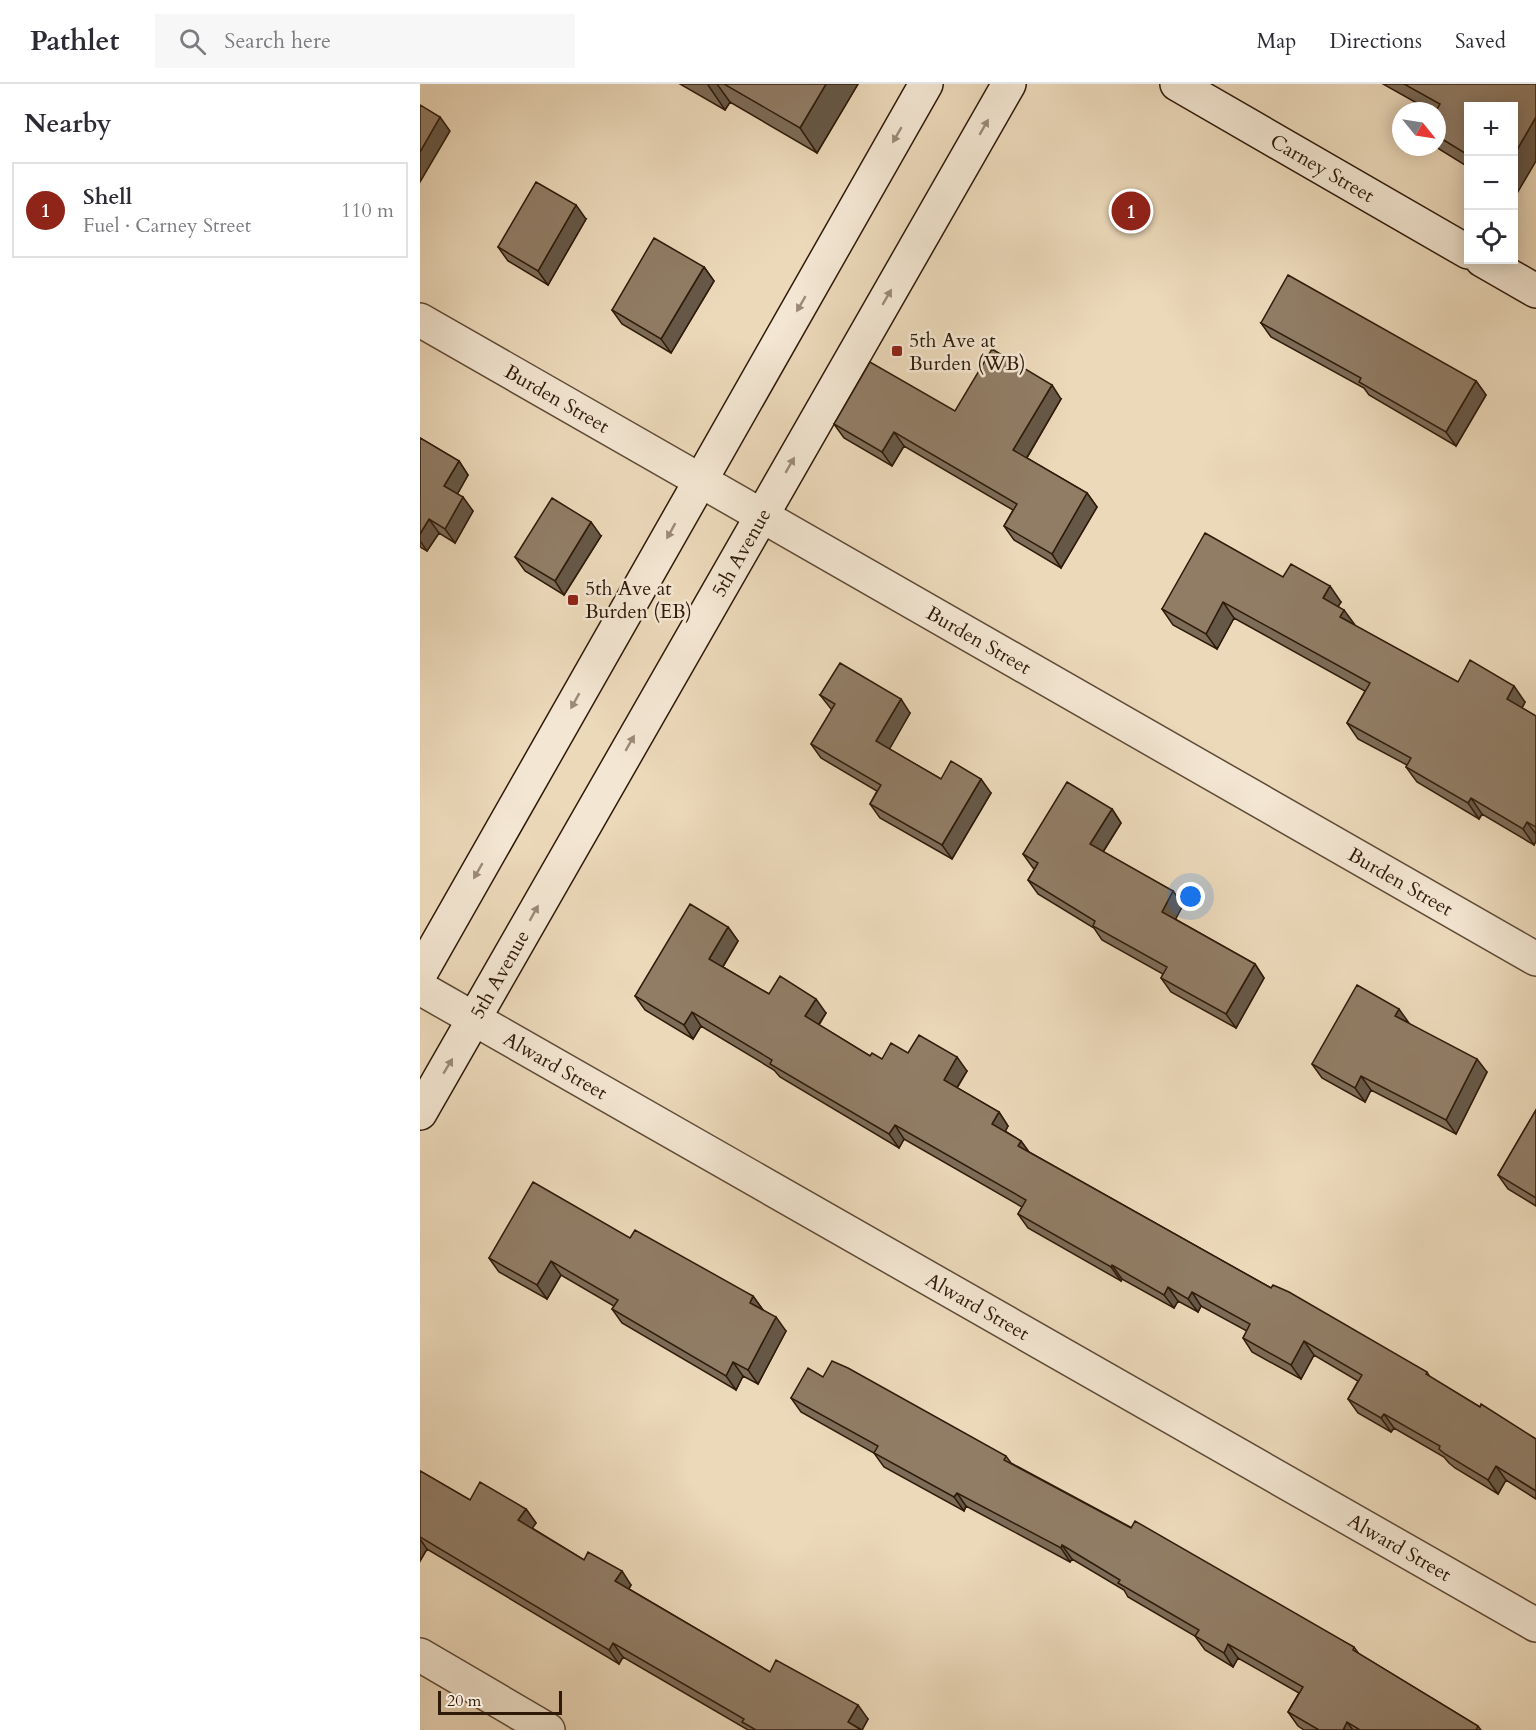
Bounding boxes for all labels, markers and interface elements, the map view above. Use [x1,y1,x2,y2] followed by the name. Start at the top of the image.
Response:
[155,14,575,68] search box
[30,22,119,60] text: Pathlet
[176,25,209,58] icon: search
[224,26,331,56] text: Search here
[1256,27,1296,56] text: Map
[1329,27,1422,56] text: Directions
[1455,27,1506,56] text: Saved
[1392,102,1446,156] north arrow
[1464,102,1518,264] map controls
[1464,102,1518,156] button: +
[24,106,112,141] text: Nearby
[979,119,989,136] one-way arrow
[892,127,903,143] one-way arrow
[1265,128,1380,209] street label: Carney Street
[1464,156,1518,210] button: −
[83,182,132,212] text: Shell
[1112,188,1150,234] pin: 1
[40,197,51,224] text: 1
[341,197,394,224] text: 110 m
[1464,210,1518,264] button: locate
[83,212,251,239] text: Fuel · Carney Street
[882,288,892,305] one-way arrow
[795,296,806,312] one-way arrow
[909,327,1026,377] place label: 5th Ave at Burden (WB)
[890,344,904,358] marker: 5th Ave at Burden (WB)
[500,358,615,440] street label: Burden Street
[784,457,794,474] one-way arrow
[705,503,777,602] street label: 5th Avenue
[665,523,676,539] one-way arrow
[585,575,692,625] place label: 5th Ave at Burden (EB)
[566,593,580,607] marker: 5th Ave at Burden (EB)
[921,600,1036,681] street label: Burden Street
[570,693,580,710] one-way arrow
[625,734,635,751] one-way arrow
[1343,841,1458,923] street label: Burden Street
[473,863,484,879] one-way arrow
[1176,882,1205,911] your location
[529,904,539,921] one-way arrow
[464,925,536,1024] street label: 5th Avenue
[498,1025,613,1106] street label: Alward Street
[443,1057,453,1074] one-way arrow
[920,1266,1035,1347] street label: Alward Street
[1343,1507,1457,1588] street label: Alward Street
[438,1688,562,1716] scale bar
[447,1690,481,1712] text: 20 m

